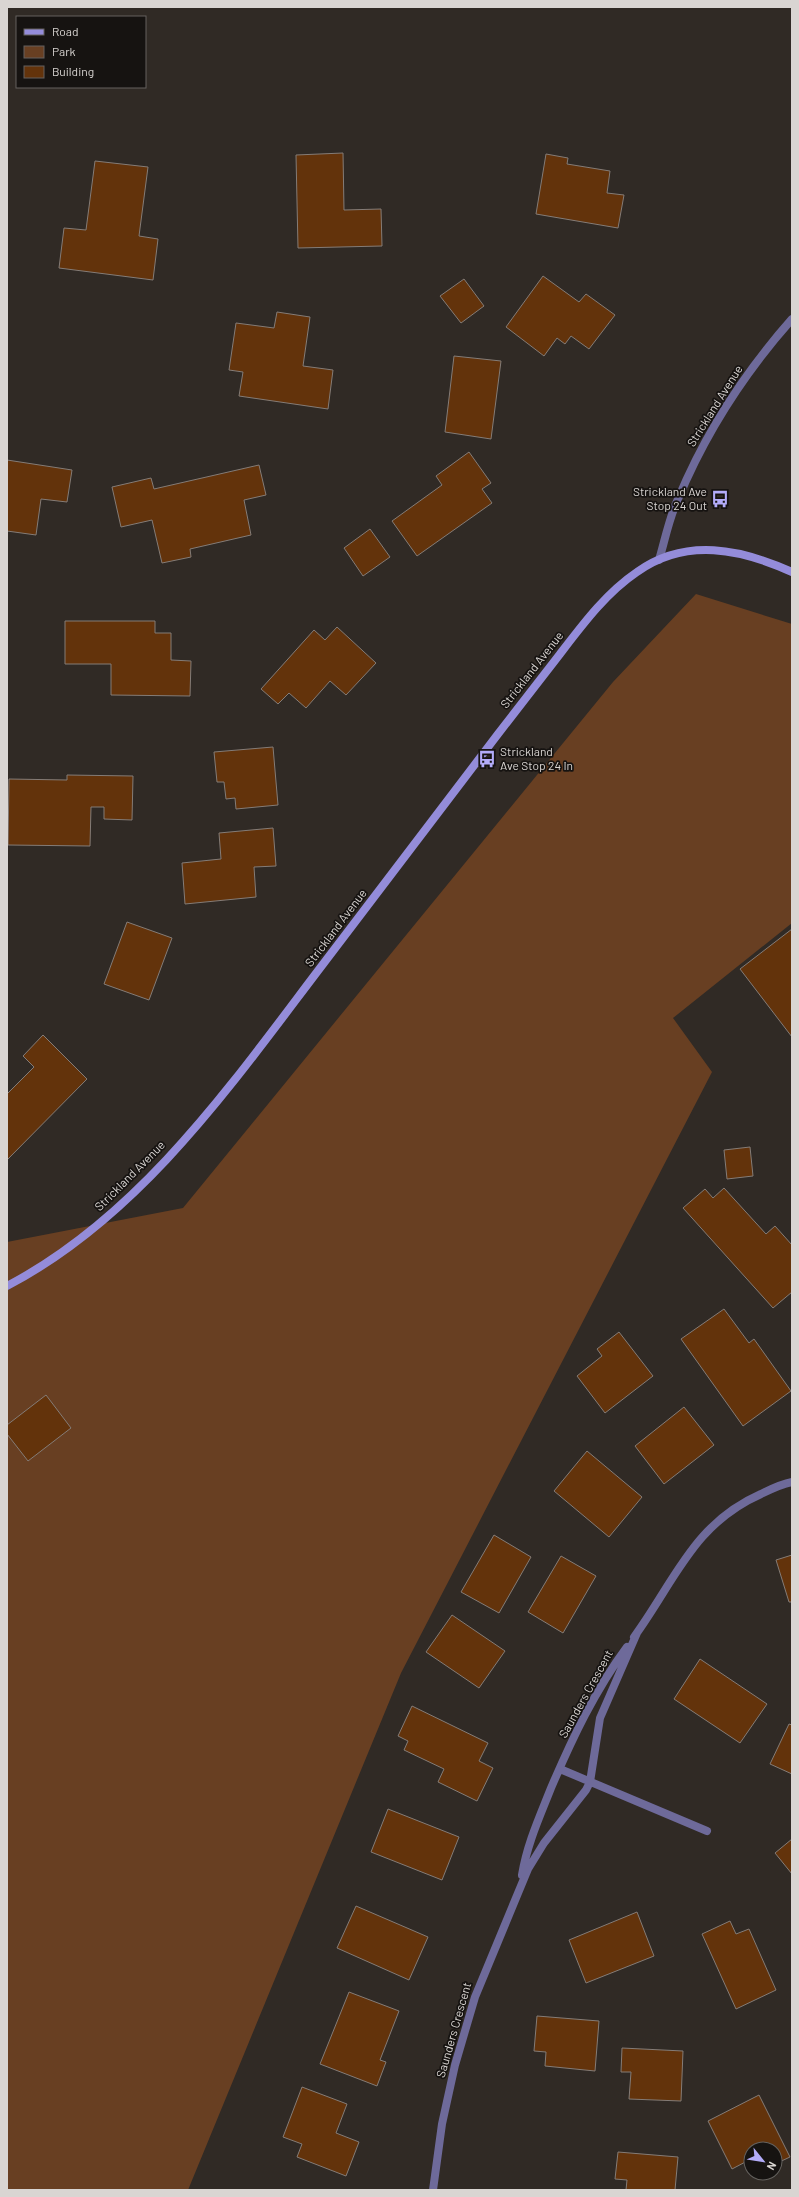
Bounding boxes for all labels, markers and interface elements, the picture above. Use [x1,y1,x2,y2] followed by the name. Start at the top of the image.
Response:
[16,16,146,88] legend
[52,24,79,38] text: Road
[52,44,76,58] text: Park
[52,64,94,78] text: Building
[683,362,745,449] street label: Strickland Avenue
[633,484,707,512] place label: Strickland Ave Stop 24 Out
[710,489,730,509] bus stop icon: Strickland Ave Stop 24 Out
[497,628,565,711] street label: Strickland Avenue
[500,744,573,772] place label: Strickland Ave Stop 24 In
[477,749,497,769] bus stop icon: Strickland Ave Stop 24 In
[301,886,369,969] street label: Strickland Avenue
[91,1137,167,1213] street label: Strickland Avenue
[555,1647,615,1740] street label: Saunders Crescent
[433,1980,473,2079] street label: Saunders Crescent
[743,2141,783,2181] north arrow
[765,2160,780,2173] text: N

